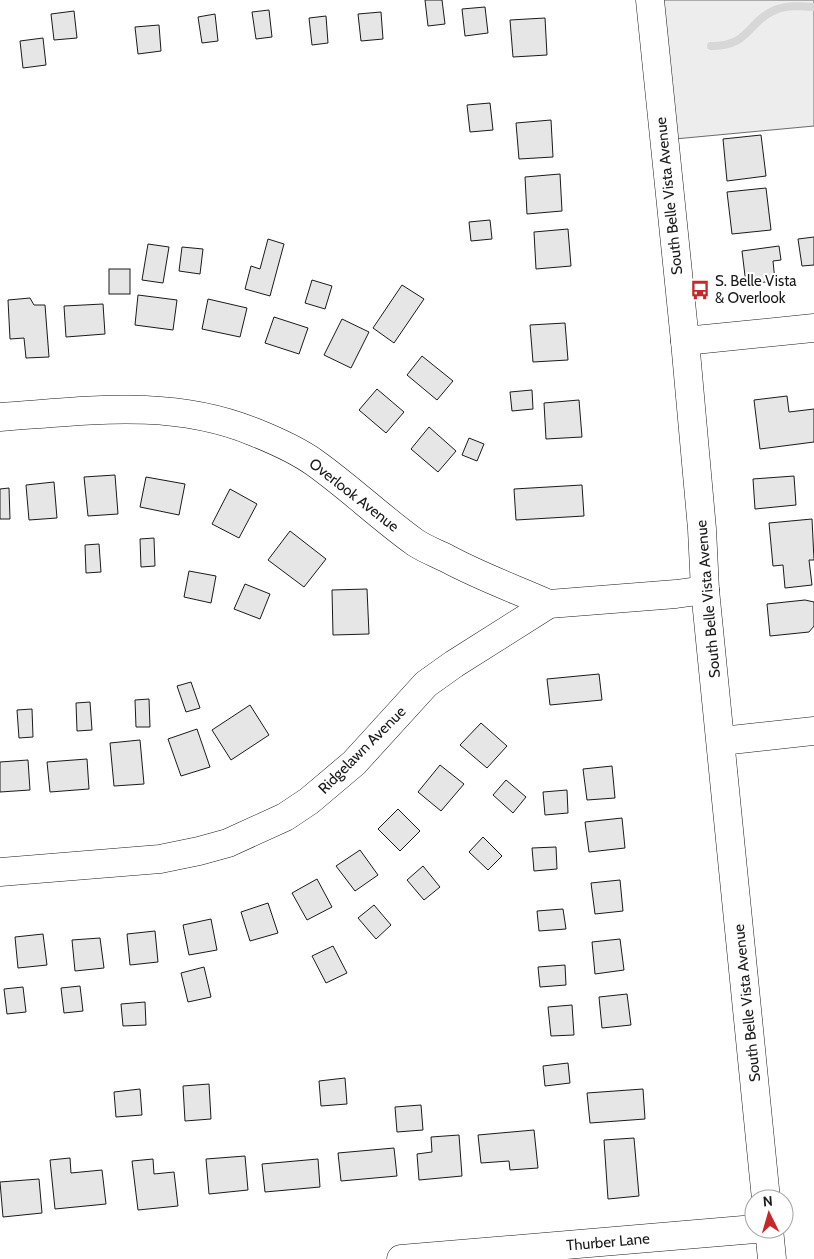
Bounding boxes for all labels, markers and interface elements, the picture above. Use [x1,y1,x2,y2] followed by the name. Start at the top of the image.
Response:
[652,116,686,276] street label: South Belle Vista Avenue
[715,272,797,307] place label: S. Belle Vista & Overlook
[689,279,711,301] bus stop icon: S. Belle Vista & Overlook
[306,454,403,536] street label: Overlook Avenue
[692,519,724,679] street label: South Belle Vista Avenue
[315,702,410,797] street label: Ridgelawn Avenue
[730,923,764,1083] street label: South Belle Vista Avenue
[744,1189,794,1239] north arrow
[762,1192,774,1210] text: N
[566,1229,651,1255] street label: Thurber Lane

